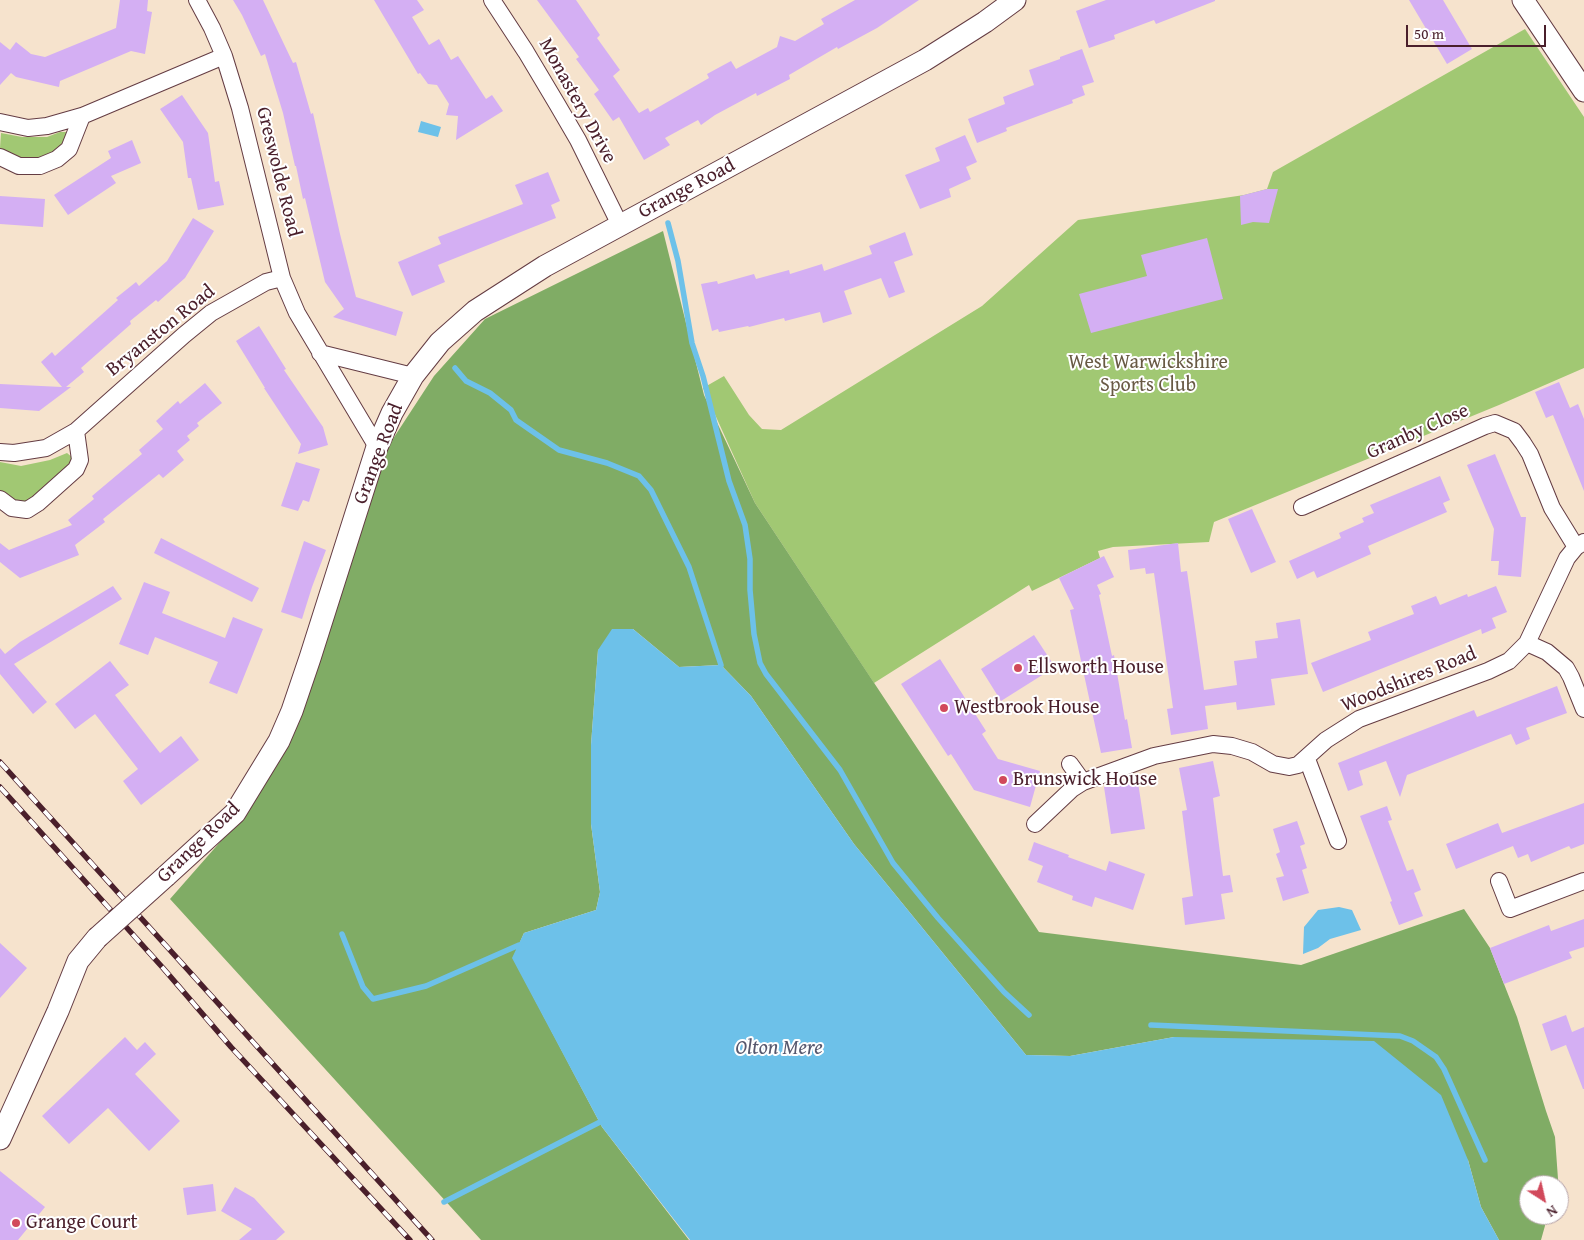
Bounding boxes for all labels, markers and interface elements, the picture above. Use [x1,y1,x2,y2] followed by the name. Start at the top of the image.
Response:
[1409,15,1549,47] scale bar
[1414,23,1444,44] text: 50 m
[533,34,621,168] street label: Monastery Drive
[250,105,306,239] street label: Greswolde Road
[635,153,739,225] street label: Grange Road
[102,280,220,382] street label: Bryanston Road
[1068,351,1228,398] park label: West Warwickshire Sports Club
[1363,399,1473,465] street label: Granby Close
[349,400,409,508] street label: Grange Road
[1338,642,1480,718] street label: Woodshires Road
[1028,656,1164,680] place label: Ellsworth House
[1012,662,1024,674] marker: Ellsworth House
[954,696,1099,720] place label: Westbrook House
[938,702,950,714] marker: Westbrook House
[1013,768,1157,792] place label: Brunswick House
[997,774,1009,786] marker: Brunswick House
[153,798,245,888] street label: Grange Road
[735,1036,823,1062] water label: Olton Mere
[1519,1175,1569,1225] north arrow
[1542,1201,1562,1222] text: N
[26,1211,137,1235] place label: Grange Court
[10,1217,22,1229] marker: Grange Court

